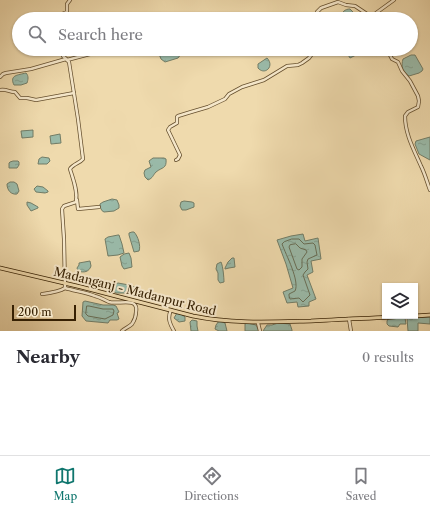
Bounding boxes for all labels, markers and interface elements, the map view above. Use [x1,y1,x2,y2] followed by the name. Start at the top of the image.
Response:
[12,12,418,56] search box
[26,23,48,45] icon: search
[58,25,143,44] text: Search here
[52,264,218,319] street label: Madanganj - Madanpur Road
[382,283,418,319] map controls
[382,283,418,319] button: layers
[12,303,76,322] scale bar
[18,305,51,319] text: 200 m
[16,347,80,367] text: Nearby
[362,349,414,365] text: 0 results
[54,465,77,503] tab: Map
[184,465,239,503] tab: Directions
[346,465,376,503] tab: Saved

